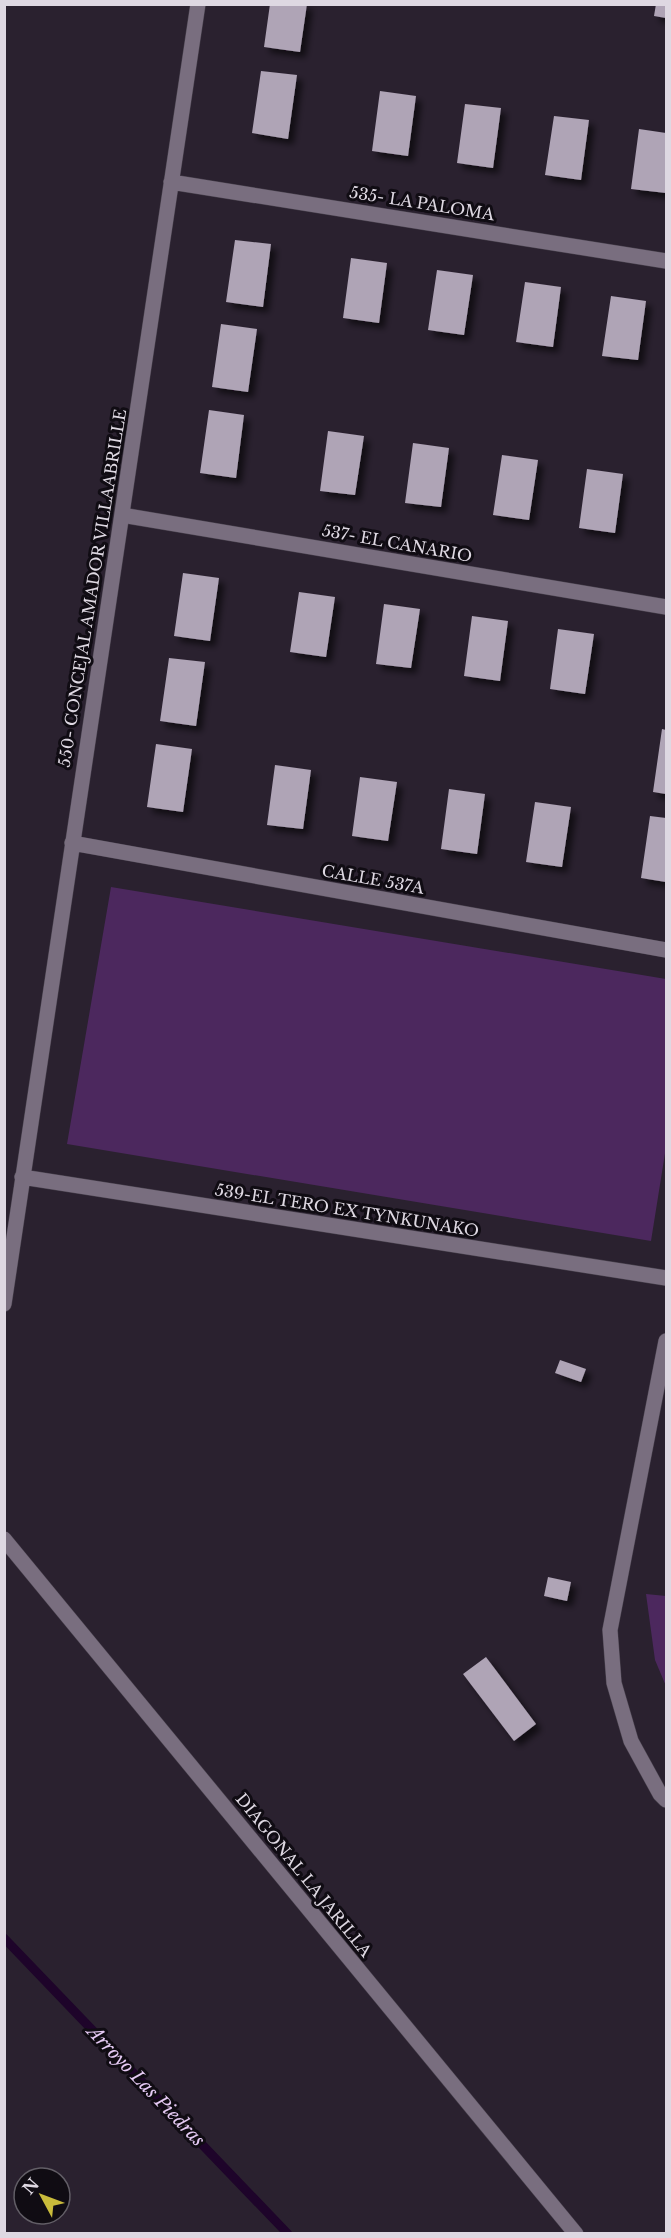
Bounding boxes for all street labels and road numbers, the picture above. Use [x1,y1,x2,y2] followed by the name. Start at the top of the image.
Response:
[348,182,497,224] street label: 535- LA PALOMA
[54,407,130,769] street label: 550- CONCEJAL AMADOR VILLAABRILLE
[320,520,474,566] street label: 537- EL CANARIO
[320,860,426,898] street label: CALLE 537A
[214,1179,480,1241] street label: 539-EL TERO EX TYNKUNAKO
[232,1789,377,1961] street label: DIAGONAL LA JARILLA

